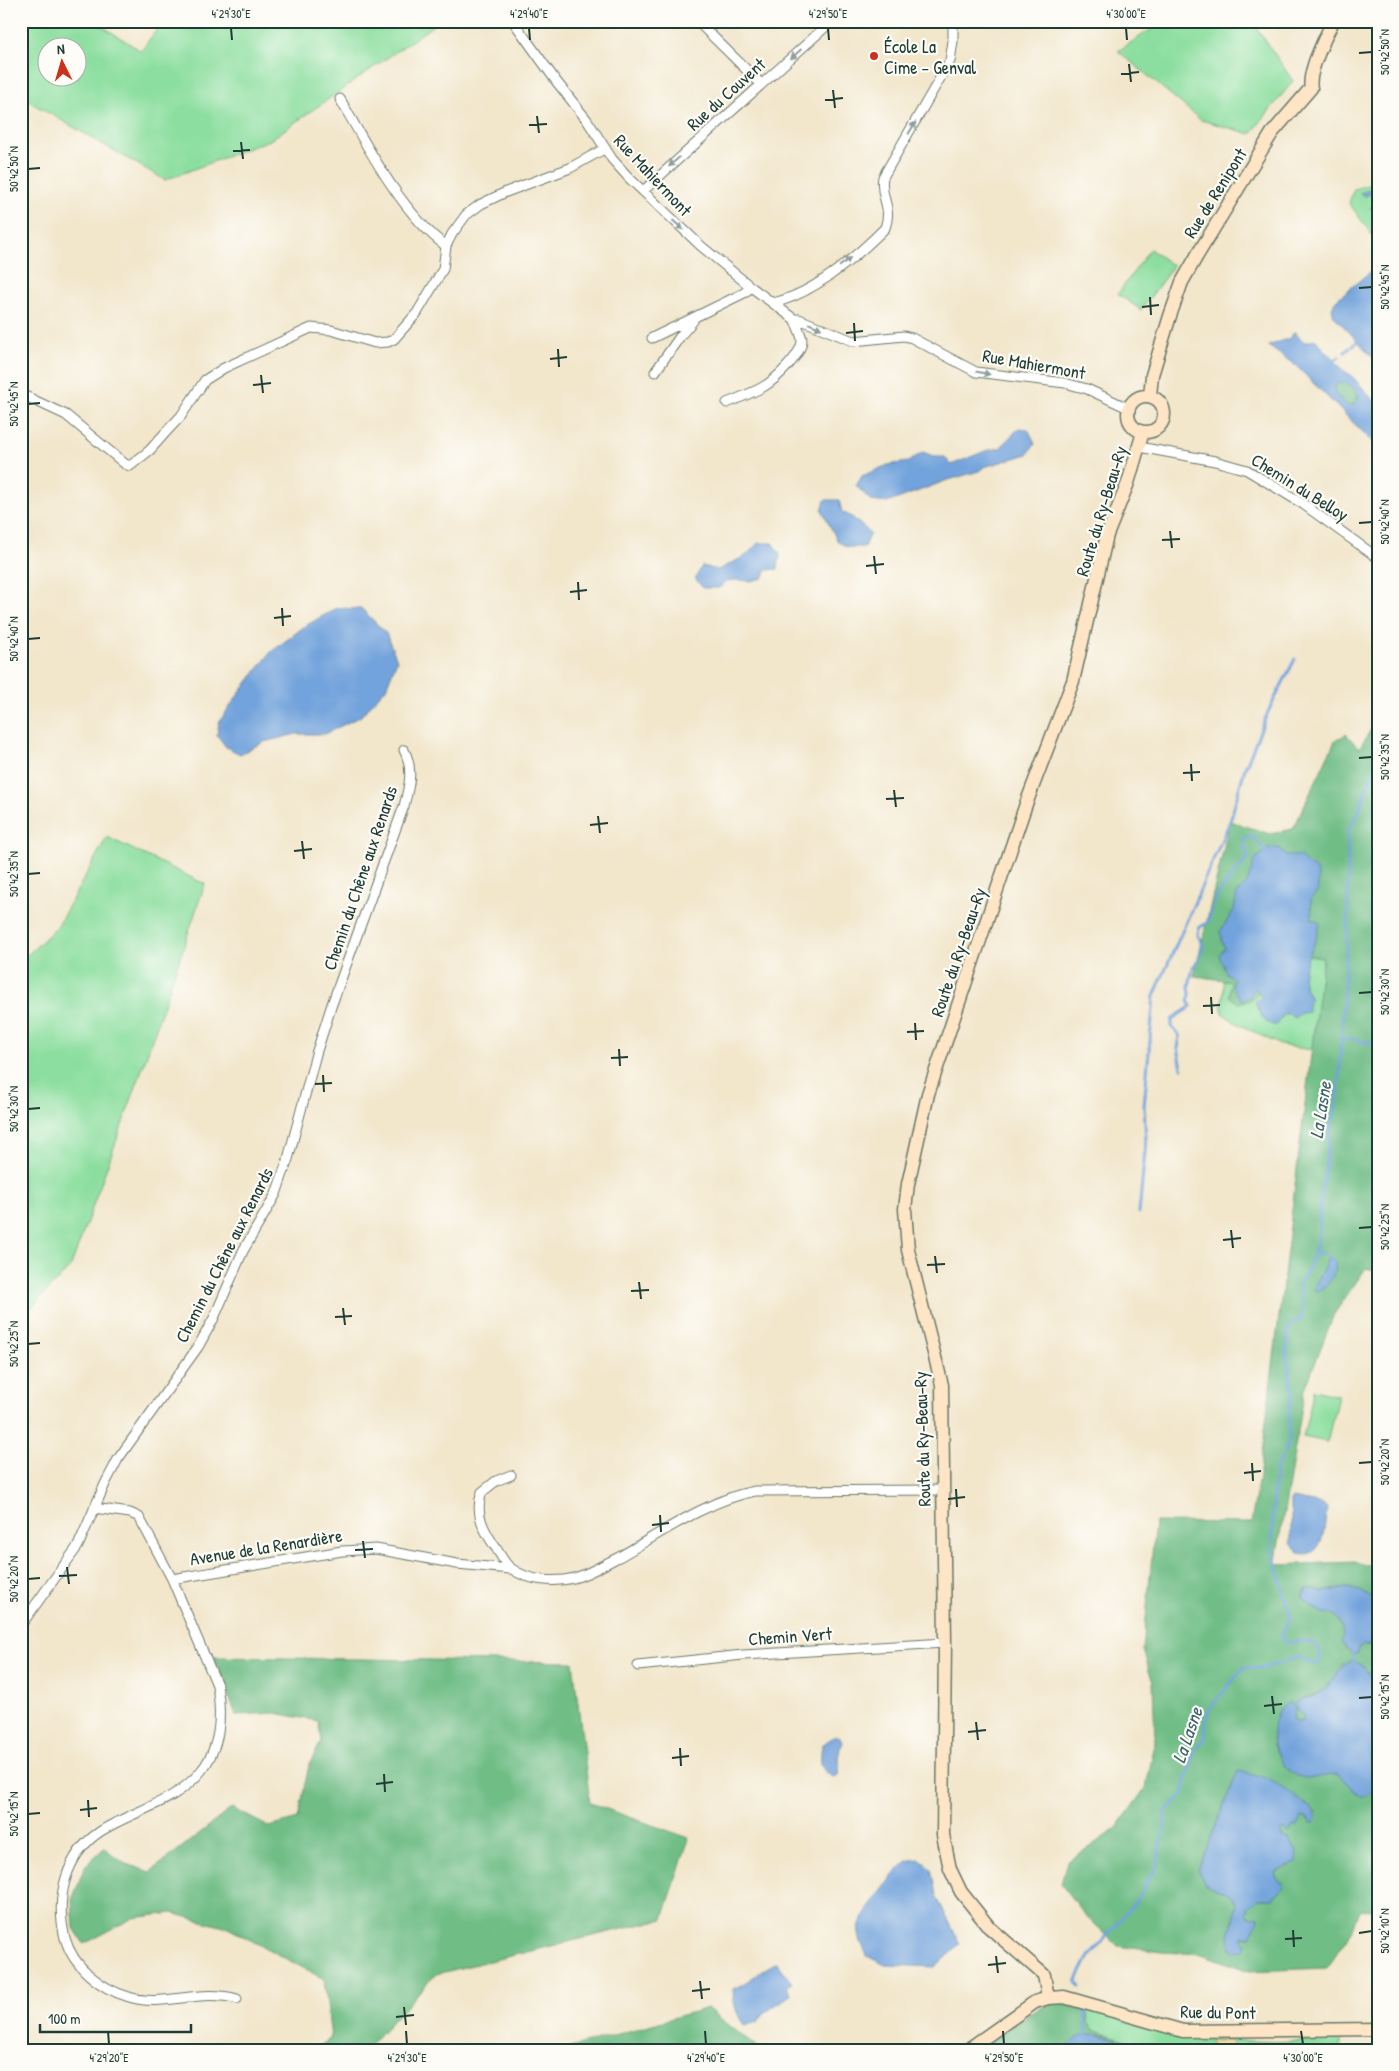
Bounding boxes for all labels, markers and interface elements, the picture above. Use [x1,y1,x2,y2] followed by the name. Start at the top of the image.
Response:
[212,5,251,22] text: 4°29'30"E
[510,5,549,22] text: 4°29'40"E
[809,5,848,22] text: 4°29'50"E
[1106,5,1147,22] text: 4°30'00"E
[1376,29,1393,75] text: 50°42'50"N
[884,34,976,80] place label: École La Cime – Genval
[38,38,88,88] north arrow
[56,39,66,58] text: N
[790,48,802,60] one-way arrow
[868,50,880,62] marker: École La Cime – Genval
[681,51,771,136] street label: Rue du Couvent
[908,121,917,134] one-way arrow
[608,128,698,222] street label: Rue Mahiermont
[1177,143,1253,243] street label: Rue de Renipont
[5,146,22,192] text: 50°42'50"N
[669,156,681,168] one-way arrow
[671,219,683,231] one-way arrow
[838,256,851,267] one-way arrow
[1376,265,1393,309] text: 50°42'45"N
[808,322,822,330] one-way arrow
[981,343,1088,385] street label: Rue Mahiermont
[975,369,990,377] one-way arrow
[5,382,22,426] text: 50°42'45"N
[1069,442,1133,579] street label: Route du Ry-Beau-Ry
[1247,447,1354,527] street label: Chemin du Belloy
[1376,499,1393,545] text: 50°42'40"N
[5,616,22,662] text: 50°42'40"N
[1376,734,1393,780] text: 50°42'35"N
[317,782,403,974] street label: Chemin du Chêne aux Renards
[5,851,22,897] text: 50°42'35"N
[924,884,992,1020] street label: Route du Ry-Beau-Ry
[1376,969,1393,1015] text: 50°42'30"N
[1303,1078,1338,1140] water label: La Lasne
[5,1086,22,1132] text: 50°42'30"N
[169,1163,279,1347] street label: Chemin du Chêne aux Renards
[1376,1204,1393,1250] text: 50°42'25"N
[5,1321,22,1367] text: 50°42'25"N
[907,1371,937,1507] street label: Route du Ry-Beau-Ry
[1376,1439,1393,1485] text: 50°42'20"N
[188,1523,344,1571] street label: Avenue de la Renardière
[5,1556,22,1602] text: 50°42'20"N
[747,1621,833,1651] street label: Chemin Vert
[1376,1675,1393,1719] text: 50°42'15"N
[1165,1703,1209,1766] water label: La Lasne
[5,1792,22,1836] text: 50°42'15"N
[1376,1908,1393,1954] text: 50°42'10"N
[1180,1999,1257,2025] street label: Rue du Pont
[40,2001,191,2033] scale bar
[48,2008,81,2029] text: 100 m
[89,2049,129,2066] text: 4°29'20"E
[388,2049,427,2066] text: 4°29'30"E
[687,2049,726,2066] text: 4°29'40"E
[985,2049,1024,2066] text: 4°29'50"E
[1283,2049,1324,2066] text: 4°30'00"E

